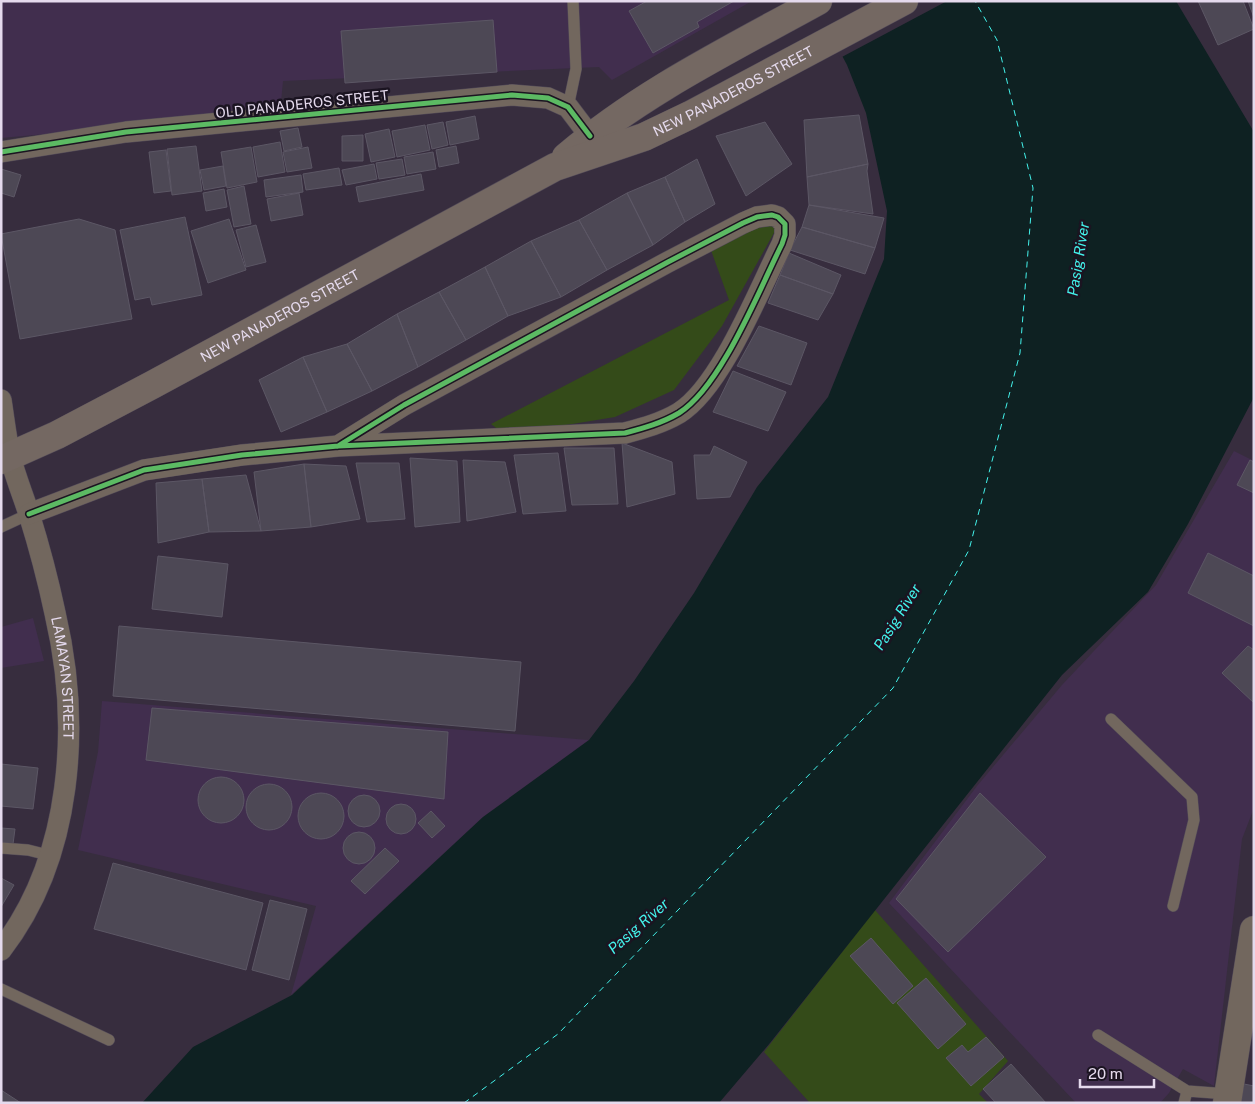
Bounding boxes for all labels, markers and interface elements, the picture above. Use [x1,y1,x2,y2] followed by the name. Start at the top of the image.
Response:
[650,43,816,139] street label: NEW PANADEROS STREET
[215,87,389,121] street label: OLD PANADEROS STREET
[1064,220,1092,297] water label: Pasig River
[198,266,362,365] street label: NEW PANADEROS STREET
[870,581,924,653] water label: Pasig River
[48,615,77,740] street label: LAMAYAN STREET
[604,895,672,957] water label: Pasig River
[1080,1056,1154,1088] scale bar
[1088,1065,1123,1082] text: 20 m

